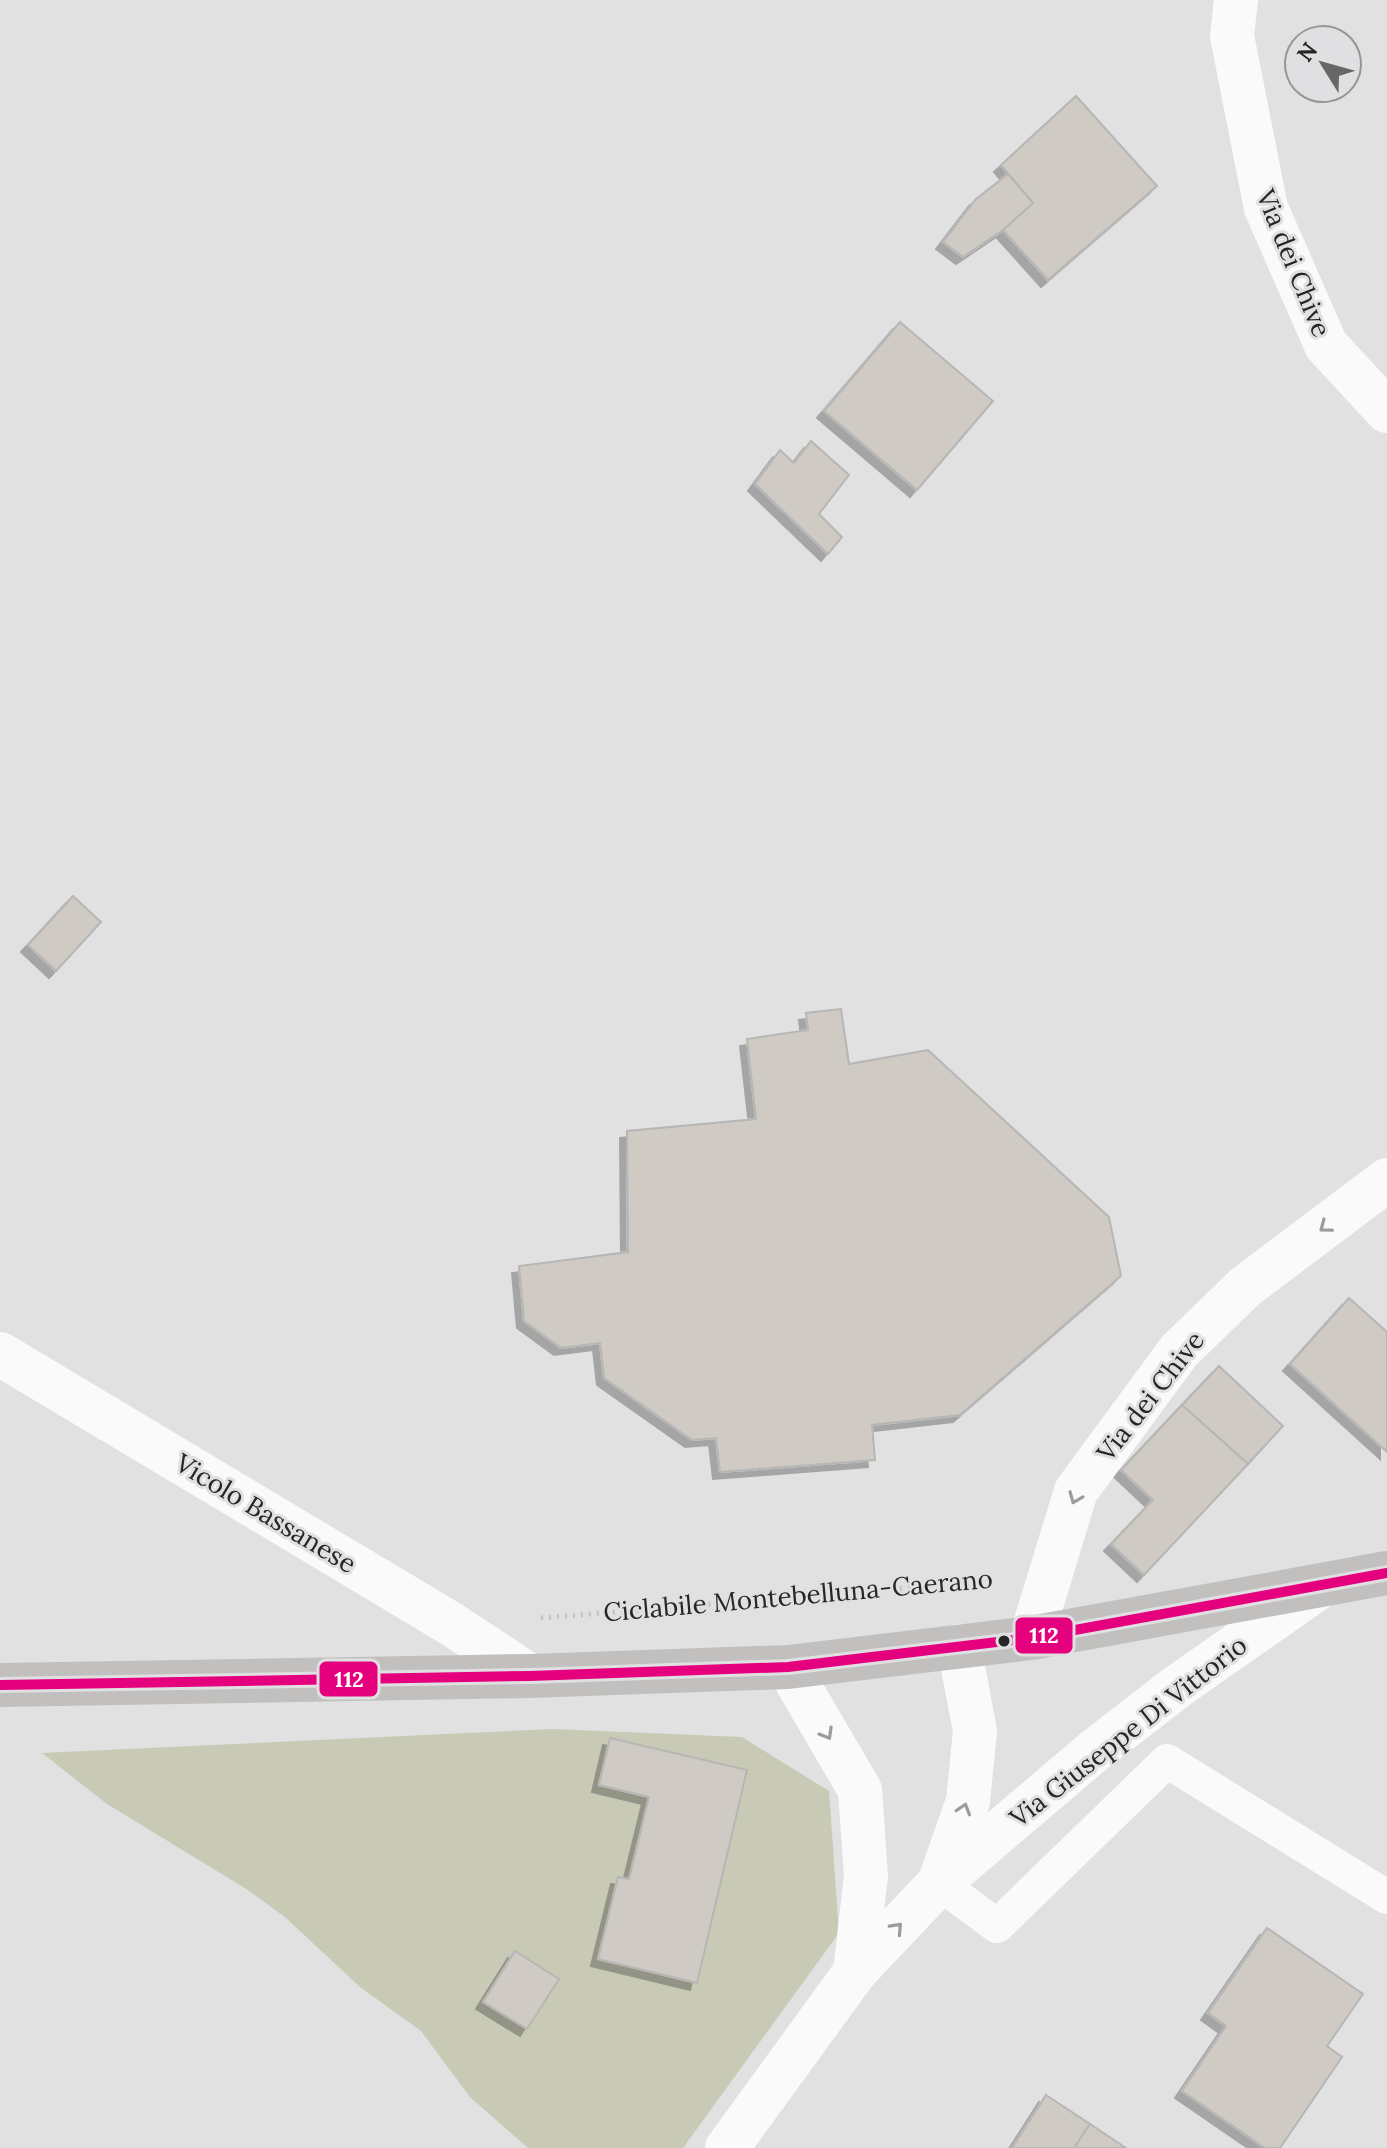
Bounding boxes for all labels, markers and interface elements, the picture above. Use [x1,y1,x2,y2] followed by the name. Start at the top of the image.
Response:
[1283,24,1363,104] north arrow
[1291,37,1323,67] text: N
[1249,184,1339,342] street label: Via dei Chive
[1319,1217,1333,1232] one-way arrow
[1088,1324,1211,1468] street label: Via dei Chive
[169,1446,362,1580] street label: Vicolo Bassanese
[1068,1490,1085,1504] one-way arrow
[602,1562,994,1628] street label: Ciclabile Montebelluna-Caerano
[1014,1616,1074,1655] line badge: 112
[1029,1621,1059,1649] text: 112
[1002,1628,1253,1835] street label: Via Giuseppe Di Vittorio
[996,1633,1012,1649] unlabelled marker
[318,1660,379,1698] line badge: 112
[334,1665,364,1693] text: 112
[817,1726,833,1740] one-way arrow
[955,1803,971,1817] one-way arrow
[887,1922,901,1937] one-way arrow

